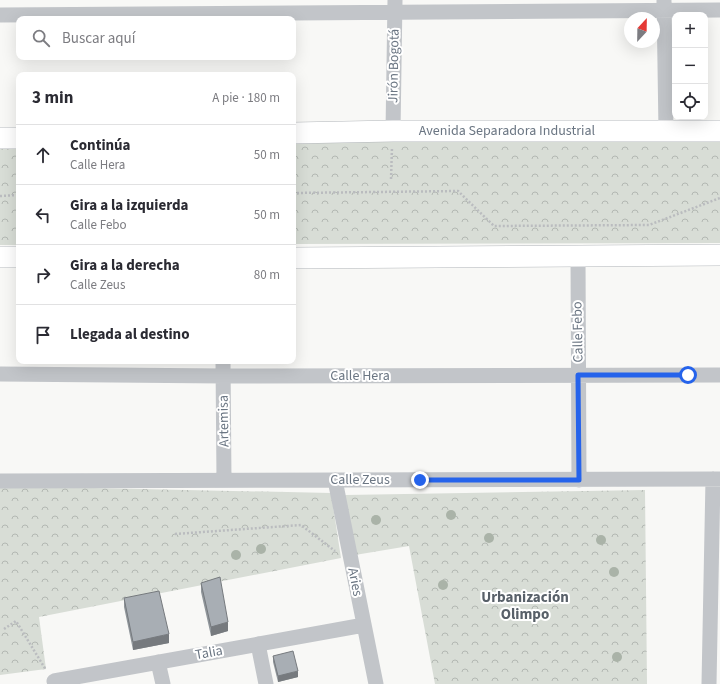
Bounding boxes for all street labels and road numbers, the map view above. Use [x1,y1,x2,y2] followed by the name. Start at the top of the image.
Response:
[383,29,405,103] street label: Jirón Bogotá
[419,121,596,141] street label: Avenida Separadora Industrial
[567,301,589,363] street label: Calle Febo
[330,366,390,386] street label: Calle Hera
[214,395,234,447] street label: Artemisa
[330,470,390,490] street label: Calle Zeus
[342,566,368,598] street label: Aries
[194,641,224,665] street label: Talia

